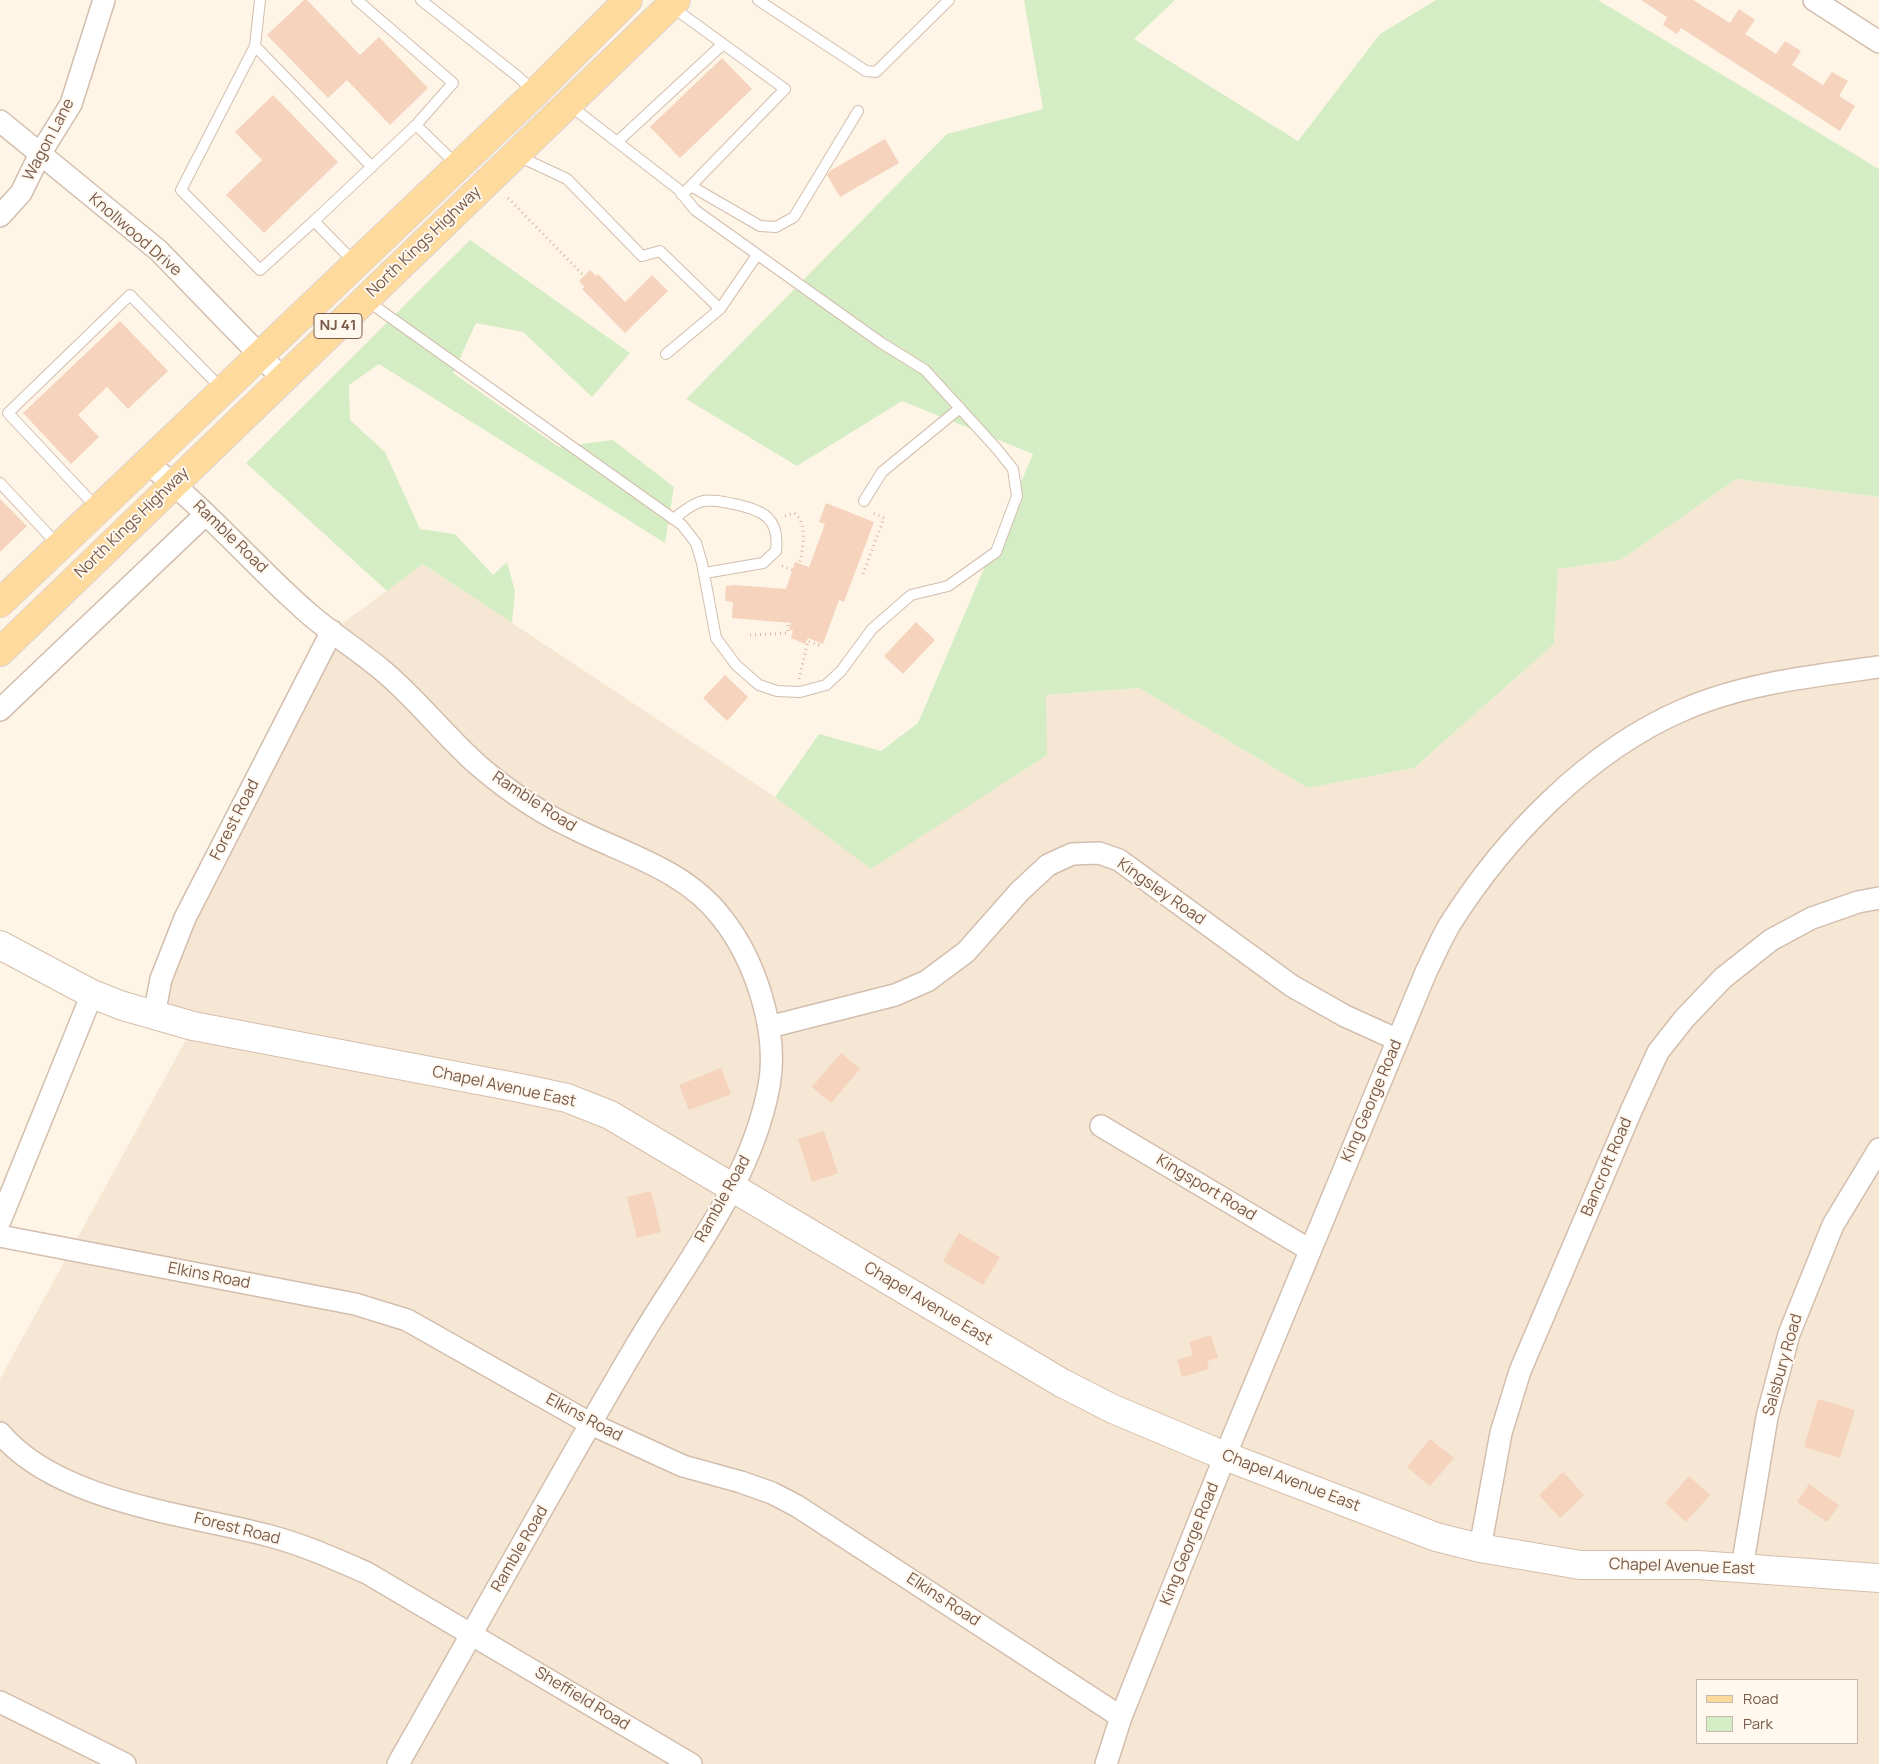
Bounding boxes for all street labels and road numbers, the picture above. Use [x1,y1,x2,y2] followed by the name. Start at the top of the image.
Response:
[19,95,79,185] street label: Wagon Lane
[363,183,485,301] street label: North Kings Highway
[85,189,185,281] street label: Knollwood Drive
[314,314,362,338] road number: NJ 41
[71,464,193,582] street label: North Kings Highway
[189,497,271,577] street label: Ramble Road
[488,768,580,836] street label: Ramble Road
[206,776,264,864] street label: Forest Road
[1113,855,1209,929] street label: Kingsley Road
[1338,1037,1406,1165] street label: King George Road
[430,1062,578,1112] street label: Chapel Avenue East
[1578,1115,1636,1219] street label: Bancroft Road
[1153,1151,1259,1225] street label: Kingsport Road
[691,1152,755,1246] street label: Ramble Road
[860,1258,996,1350] street label: Chapel Avenue East
[166,1259,252,1293] street label: Elkins Road
[1759,1312,1807,1418] street label: Salsbury Road
[543,1390,625,1446] street label: Elkins Road
[1219,1446,1363,1516] street label: Chapel Avenue East
[1157,1480,1223,1608] street label: King George Road
[488,1503,552,1595] street label: Ramble Road
[192,1509,282,1549] street label: Forest Road
[1609,1555,1755,1579] street label: Chapel Avenue East
[903,1569,983,1631] street label: Elkins Road
[531,1663,633,1735] street label: Sheffield Road

